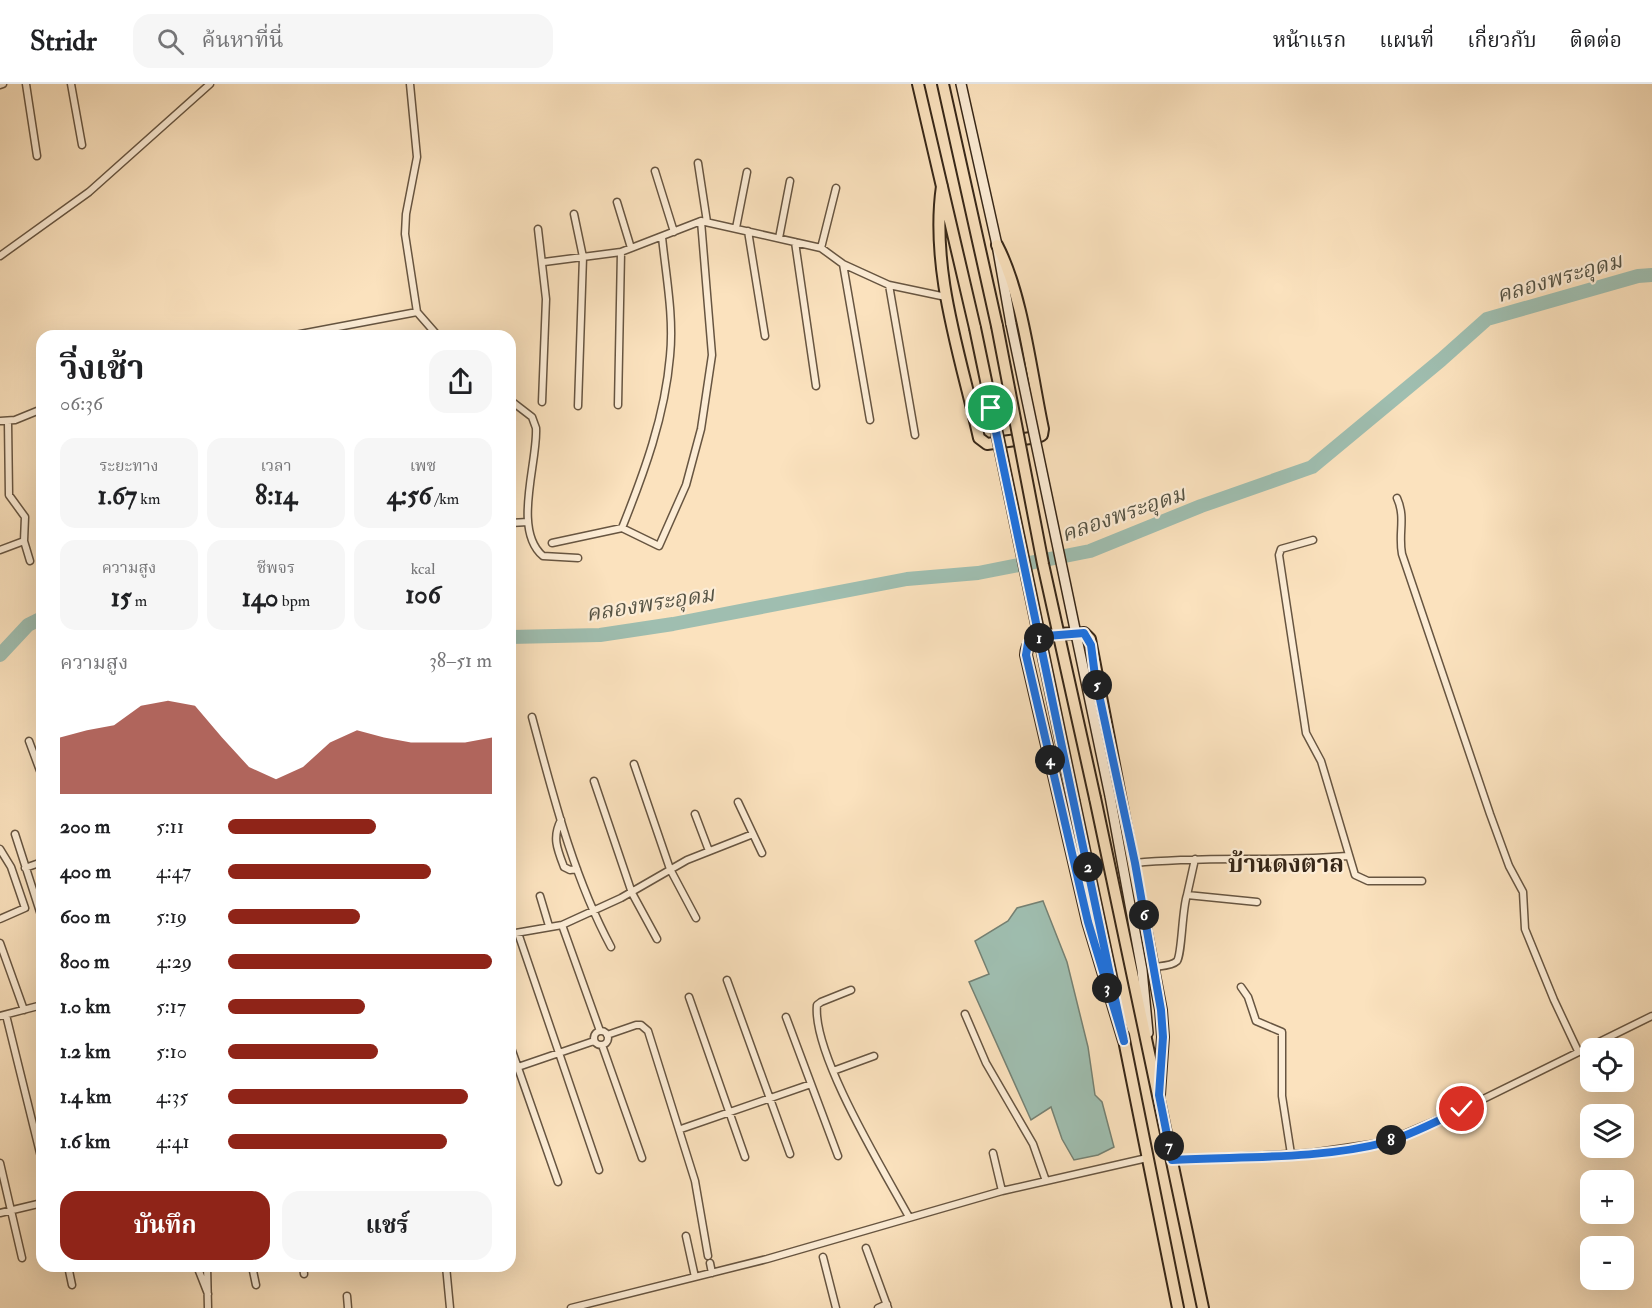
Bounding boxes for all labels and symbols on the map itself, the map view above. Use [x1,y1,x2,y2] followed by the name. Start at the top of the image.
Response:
[1493,246,1627,309] water label: คลองพระอุดม
[965,382,1016,433] pin
[1058,479,1191,548] water label: คลองพระอุดม
[584,580,718,628] water label: คลองพระอุดม
[1024,623,1054,653] pin: 1
[1082,670,1112,700] pin: 5
[1035,745,1065,775] pin: 4
[1228,849,1344,880] district label: บ้านดงตาล
[1073,852,1103,882] pin: 2
[1129,900,1159,930] pin: 6
[1092,973,1122,1003] pin: 3
[1436,1083,1487,1134] pin
[1376,1125,1406,1155] pin: 8
[1154,1131,1184,1161] pin: 7

